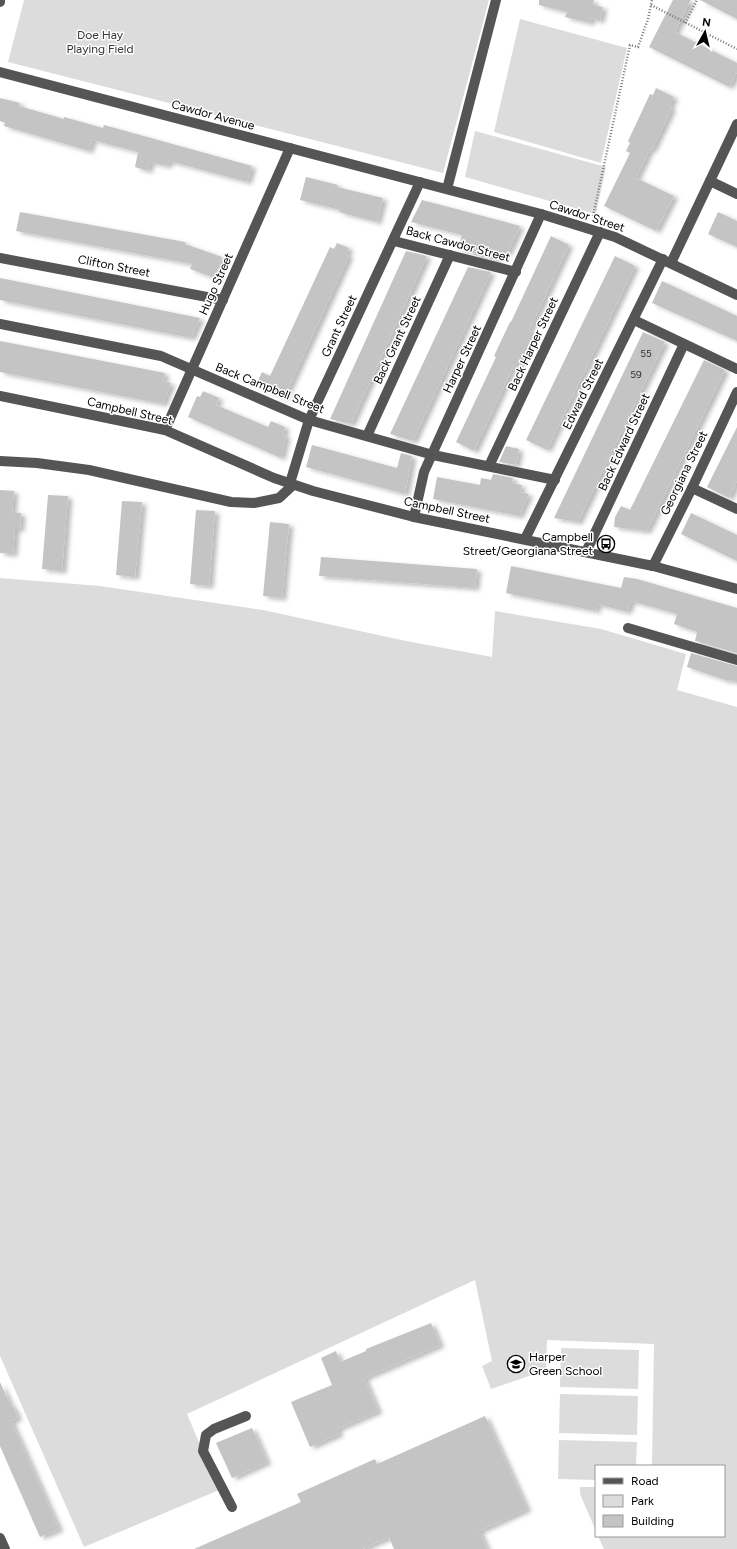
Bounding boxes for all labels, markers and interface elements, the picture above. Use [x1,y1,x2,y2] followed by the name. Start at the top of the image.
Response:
[685,12,725,52] north arrow
[701,16,711,30] text: N
[67,28,133,56] park label: Doe Hay Playing Field
[170,97,257,133] street label: Cawdor Avenue
[547,197,627,235] street label: Cawdor Street
[404,223,512,265] street label: Back Cawdor Street
[196,250,236,317] street label: Hugo Street
[77,252,152,280] street label: Clifton Street
[318,292,360,359] street label: Grant Street
[370,293,424,386] street label: Back Grant Street
[505,294,561,393] street label: Back Harper Street
[440,322,484,395] street label: Harper Street
[640,347,652,360] house number: 55
[560,356,606,432] street label: Edward Street
[213,360,327,416] street label: Back Campbell Street
[630,368,642,381] house number: 59
[595,391,653,493] street label: Back Edward Street
[86,394,175,428] street label: Campbell Street
[658,428,711,517] street label: Georgiana Street
[403,494,492,526] street label: Campbell Street
[463,530,593,558] place label: Campbell Street/Georgiana Street
[596,534,616,554] bus stop icon: Campbell Street/Georgiana Street
[529,1350,602,1378] place label: Harper Green School
[506,1354,526,1374] school or university icon: Harper Green School
[595,1465,725,1537] legend
[631,1474,659,1488] text: Road
[631,1494,654,1508] text: Park
[631,1514,674,1528] text: Building

